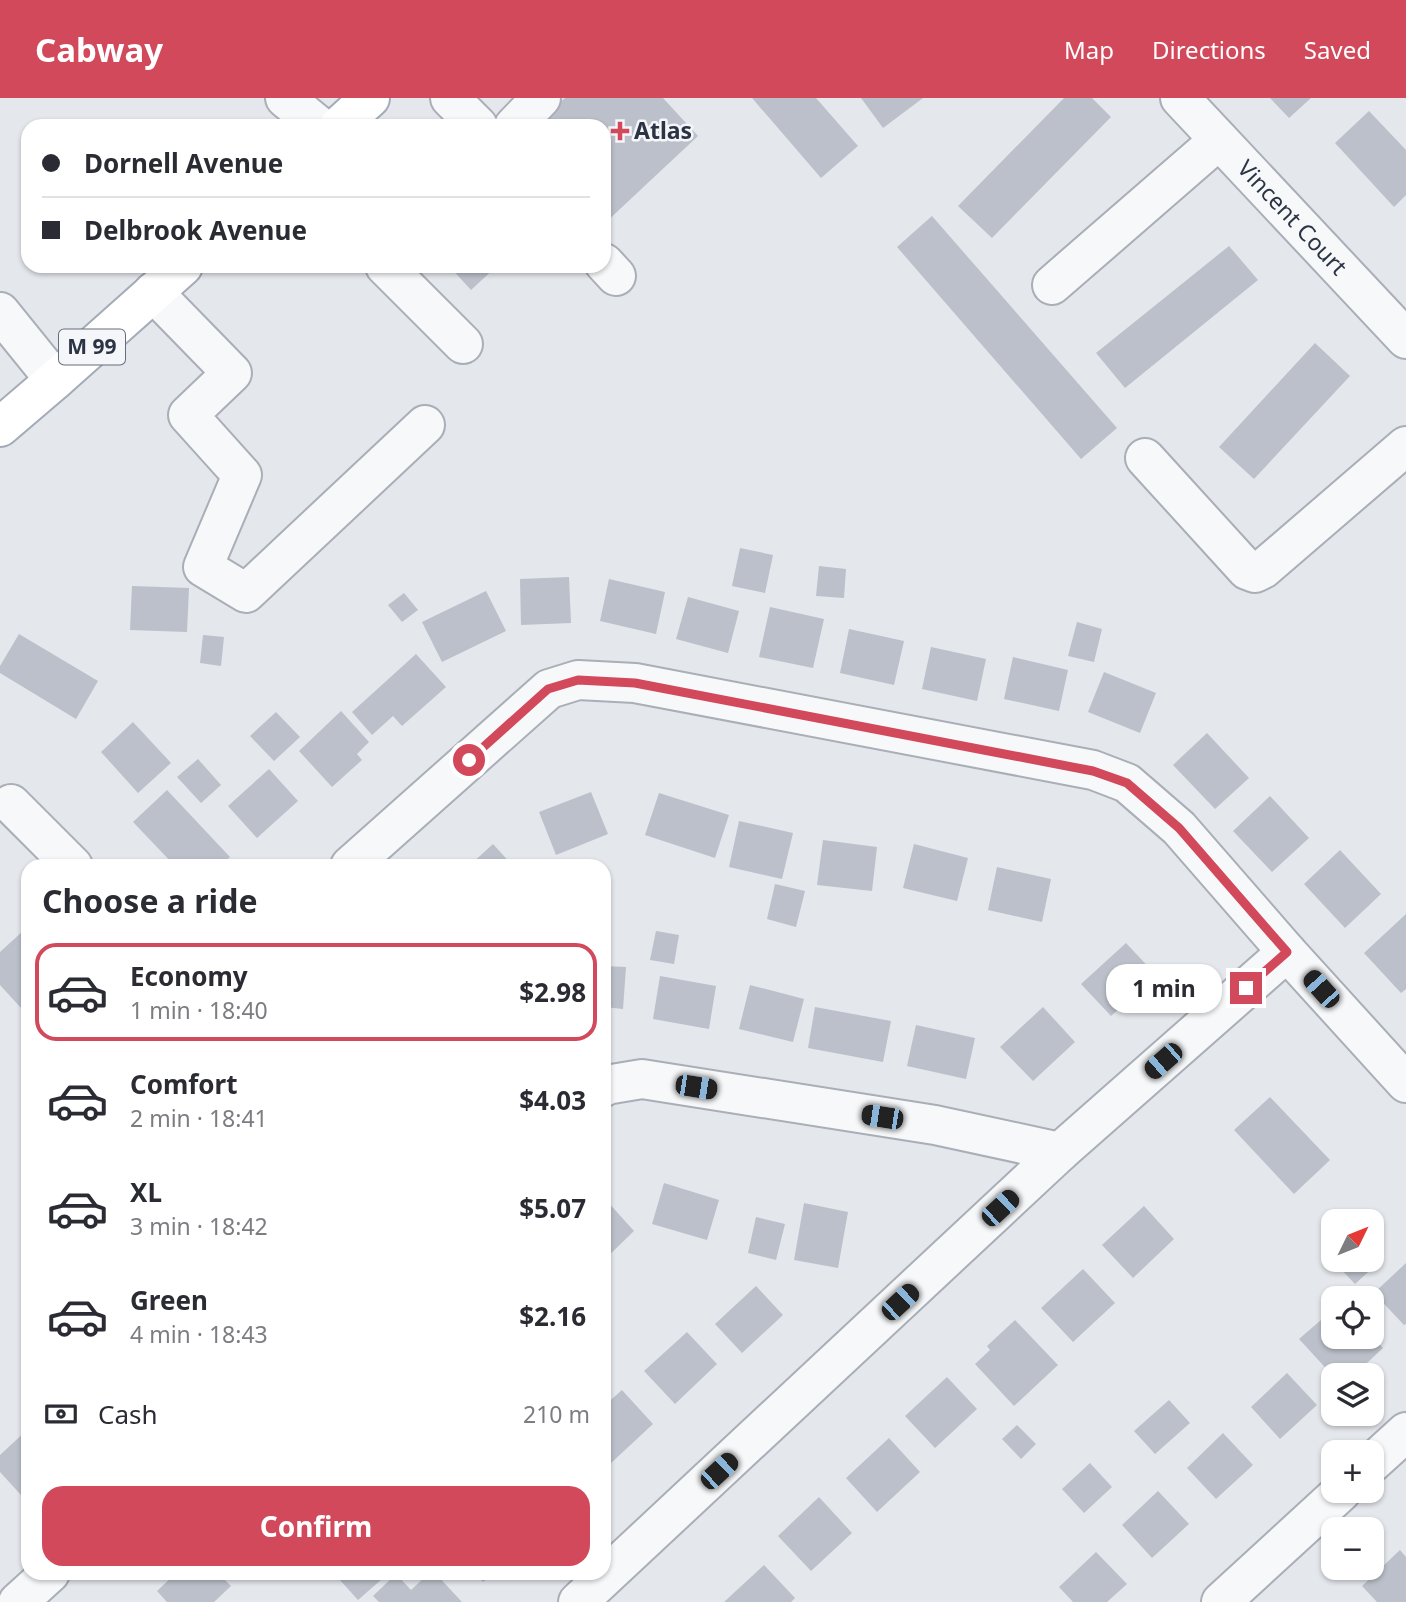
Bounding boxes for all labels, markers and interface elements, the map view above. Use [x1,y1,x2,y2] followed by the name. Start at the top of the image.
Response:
[35,27,163,72] text: Cabway
[1064,33,1114,66] text: Map
[1152,33,1266,66] text: Directions
[1304,33,1371,66] text: Saved
[634,114,692,146] place label: Atlas
[612,123,628,139] marker: Atlas
[84,145,283,181] text: Dornell Avenue
[1231,152,1355,282] street label: Vincent Court
[84,212,307,248] text: Delbrook Avenue
[59,330,125,364] road number: M 99
[453,744,485,776] route start
[42,879,258,922] text: Choose a ride
[130,958,248,994] text: Economy
[46,961,109,1024] icon: car
[1106,964,1222,1012] callout: 1 min
[1300,966,1343,1012] car
[1132,972,1196,1004] text: 1 min
[1230,972,1262,1004] route end
[519,974,586,1010] text: $2.98
[130,994,268,1026] text: 1 min · 18:40
[1141,1039,1186,1083] car
[130,1066,238,1102] text: Comfort
[46,1069,109,1132] icon: car
[674,1073,719,1101] car
[519,1082,586,1118] text: $4.03
[130,1102,268,1134] text: 2 min · 18:41
[860,1103,905,1131] car
[130,1174,162,1210] text: XL
[46,1177,109,1240] icon: car
[978,1186,1023,1230] car
[519,1190,586,1226] text: $5.07
[1321,1209,1384,1272] north arrow
[1321,1209,1384,1580] map controls
[130,1210,268,1242] text: 3 min · 18:42
[878,1280,923,1324] car
[130,1282,208,1318] text: Green
[46,1285,109,1348] icon: car
[1321,1286,1384,1349] button: locate
[519,1298,586,1334] text: $2.16
[130,1318,268,1350] text: 4 min · 18:43
[1321,1363,1384,1426] button: layers
[42,1395,80,1433] icon: cash
[98,1396,158,1432] text: Cash
[523,1398,590,1430] text: 210 m
[1321,1440,1384,1503] button: +
[697,1449,742,1493] car
[42,1486,590,1566] button: Confirm
[1321,1517,1384,1580] button: −

